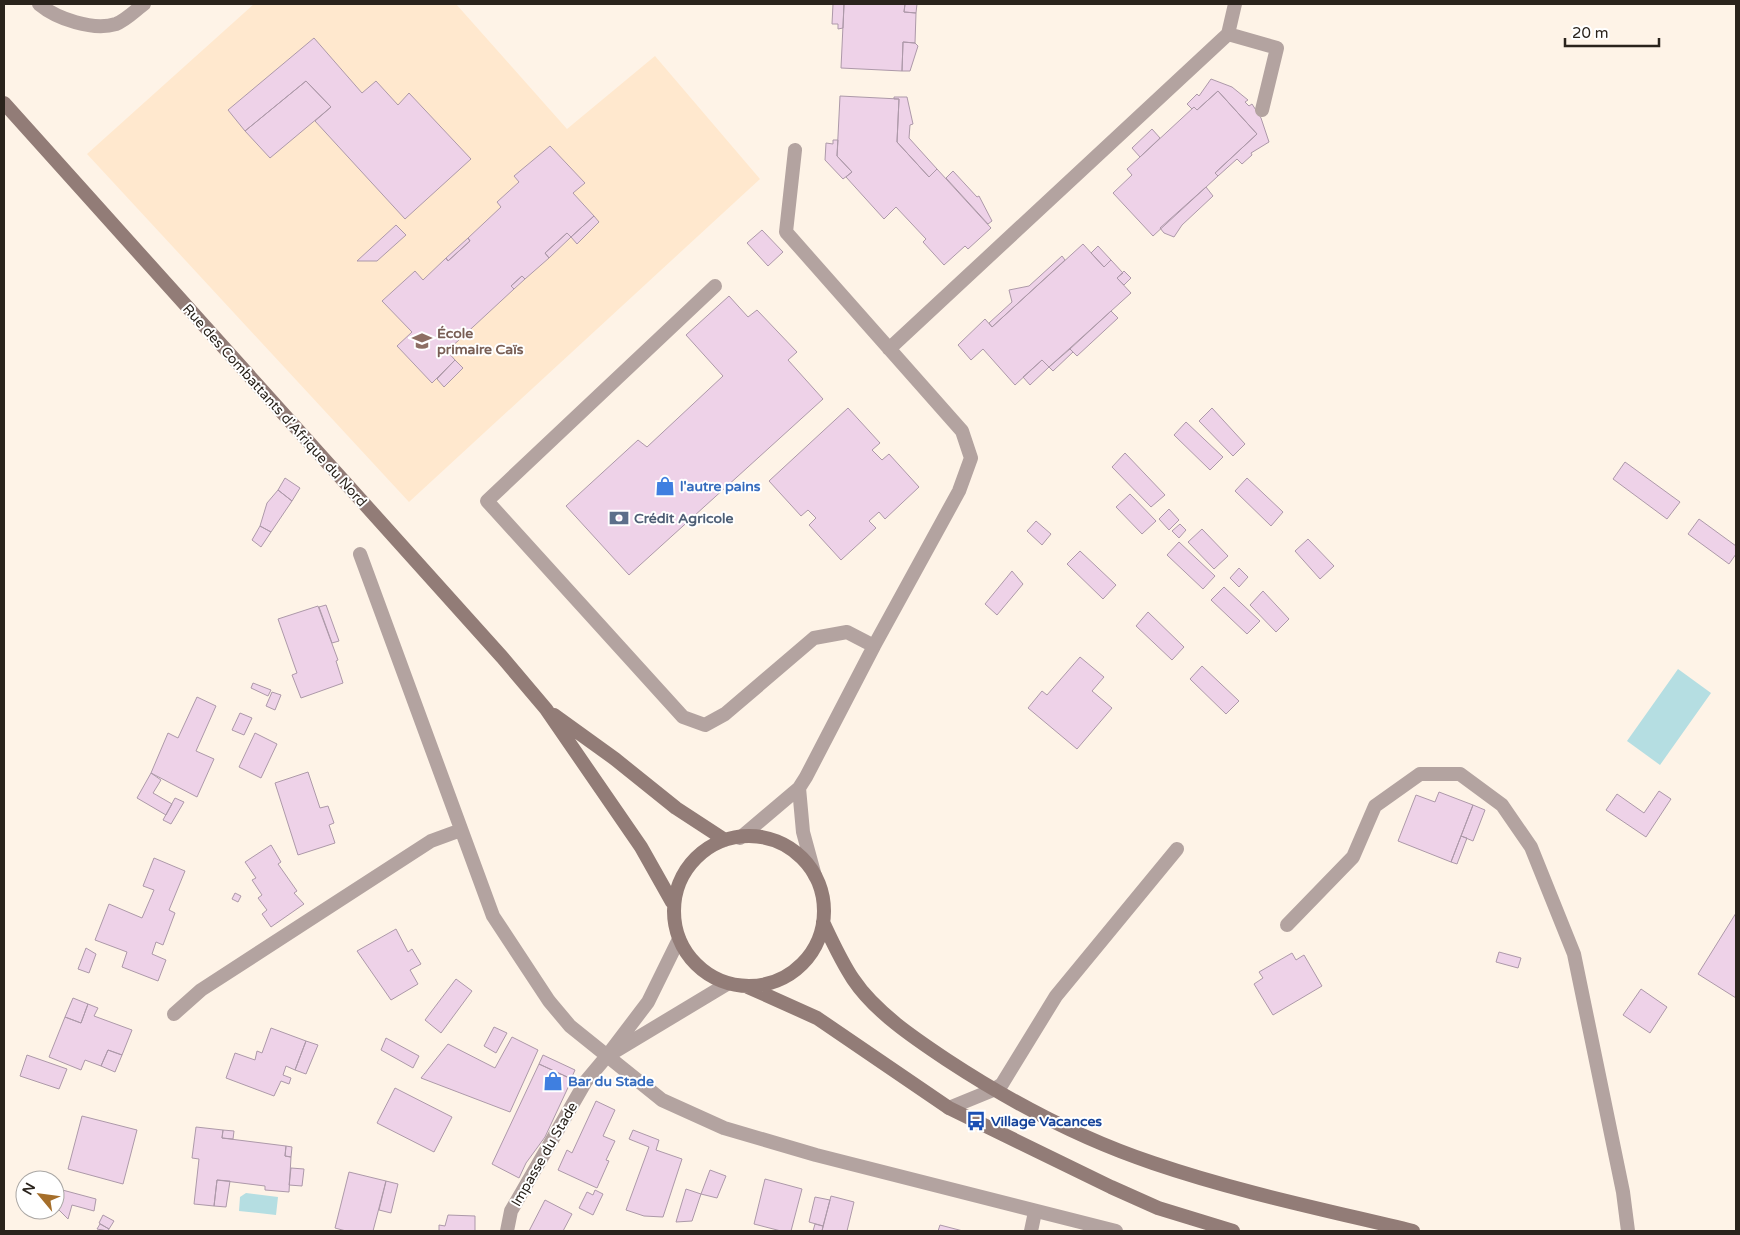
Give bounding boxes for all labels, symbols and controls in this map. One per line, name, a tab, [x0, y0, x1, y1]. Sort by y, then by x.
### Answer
scale bar	[1565, 15, 1659, 47]
text: 20 m	[1572, 24, 1609, 42]
street label: Rue des Combattants d'Afrique du Nord	[179, 300, 370, 510]
place label: École primaire Caïs	[437, 325, 524, 358]
school or university icon: École primaire Caïs	[411, 330, 433, 352]
shop icon: l'autre pains	[654, 475, 676, 497]
place label: l'autre pains	[680, 478, 761, 495]
bank icon: Crédit Agricole	[608, 507, 630, 529]
place label: Crédit Agricole	[634, 510, 733, 527]
shop icon: Bar du Stade	[542, 1070, 564, 1092]
place label: Bar du Stade	[568, 1073, 654, 1090]
street label: Impasse du Stade	[508, 1099, 581, 1209]
bus stop icon: Village Vacances	[965, 1110, 987, 1132]
place label: Village Vacances	[991, 1113, 1102, 1130]
north arrow	[15, 1170, 65, 1220]
text: N	[19, 1180, 39, 1198]

